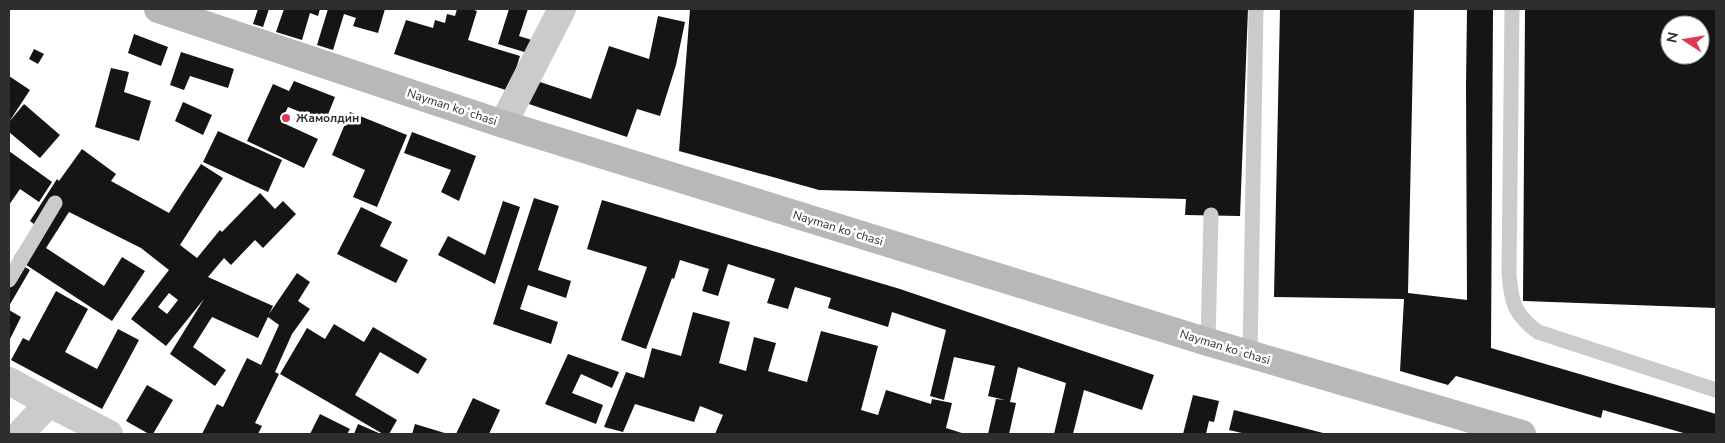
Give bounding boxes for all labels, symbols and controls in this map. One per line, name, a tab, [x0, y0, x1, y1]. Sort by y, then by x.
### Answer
north arrow	[1660, 15, 1710, 65]
text: N	[1662, 30, 1683, 45]
street label: Nayman koʻchasi	[405, 85, 499, 129]
place label: Жамолдин	[296, 110, 359, 126]
marker: Жамолдин	[280, 112, 292, 124]
street label: Nayman koʻchasi	[791, 207, 885, 249]
street label: Nayman koʻchasi	[1178, 326, 1272, 368]

